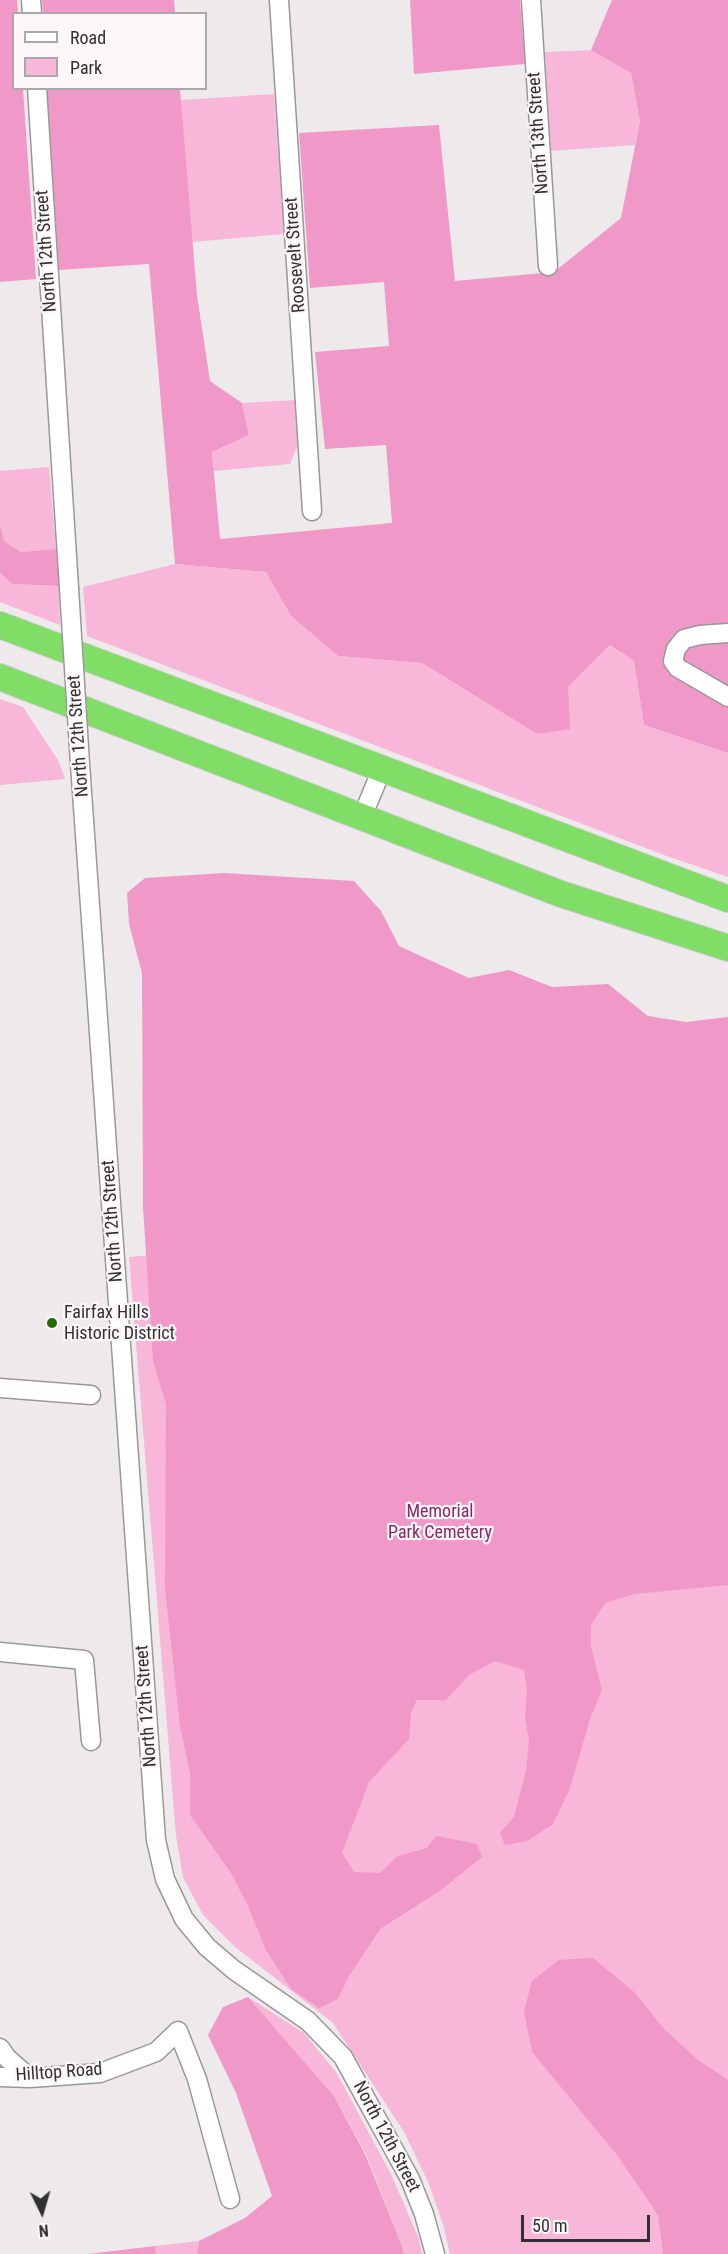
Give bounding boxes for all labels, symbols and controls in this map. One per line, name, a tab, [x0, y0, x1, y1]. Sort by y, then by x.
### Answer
legend	[12, 12, 207, 90]
text: Road	[70, 27, 106, 48]
text: Park	[70, 57, 102, 78]
street label: North 13th Street	[524, 71, 554, 195]
street label: North 12th Street	[32, 189, 62, 313]
street label: Roosevelt Street	[281, 196, 311, 314]
street label: North 12th Street	[64, 674, 94, 798]
street label: North 12th Street	[98, 1159, 128, 1283]
place label: Fairfax Hills Historic District	[64, 1302, 175, 1344]
marker: Fairfax Hills Historic District	[45, 1316, 59, 1330]
park label: Memorial Park Cemetery	[388, 1501, 492, 1544]
street label: North 12th Street	[132, 1644, 162, 1768]
street label: Hilltop Road	[15, 2059, 103, 2087]
street label: North 12th Street	[348, 2078, 424, 2196]
north arrow	[12, 2182, 72, 2242]
scale bar	[524, 2203, 653, 2241]
text: 50 m	[532, 2215, 567, 2236]
text: N	[38, 2221, 49, 2240]

